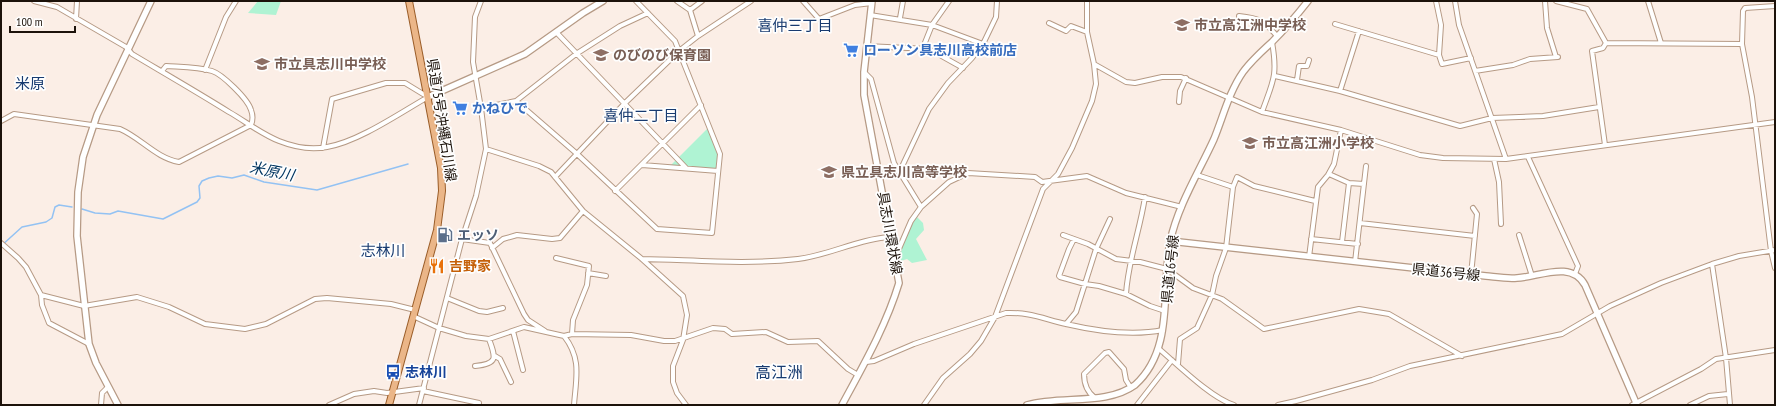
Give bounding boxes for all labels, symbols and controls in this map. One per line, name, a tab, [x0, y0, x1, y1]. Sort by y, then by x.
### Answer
scale bar	[10, 8, 75, 34]
text: 100 m	[16, 14, 43, 29]
district label: 喜仲三丁目	[757, 16, 833, 35]
school or university icon: 市立高江洲中学校	[1173, 16, 1191, 34]
place label: 市立高江洲中学校	[1194, 16, 1306, 34]
supermarket icon: ローソン具志川高校前店	[842, 41, 860, 59]
place label: ローソン具志川高校前店	[863, 41, 1017, 59]
school or university icon: のびのび保育園	[592, 46, 610, 64]
place label: のびのび保育園	[613, 46, 711, 64]
school or university icon: 市立具志川中学校	[253, 55, 271, 73]
place label: 市立具志川中学校	[274, 55, 386, 73]
street label: 県道75号沖縄石川線	[423, 57, 461, 183]
district label: 米原	[15, 74, 45, 93]
supermarket icon: かねひで	[451, 99, 469, 117]
place label: かねひで	[472, 99, 528, 117]
district label: 喜仲二丁目	[603, 106, 679, 125]
school or university icon: 市立高江洲小学校	[1241, 134, 1259, 152]
place label: 市立高江洲小学校	[1262, 134, 1374, 152]
water label: 米原川	[248, 157, 298, 185]
school or university icon: 県立具志川高等学校	[820, 163, 838, 181]
place label: 県立具志川高等学校	[841, 163, 967, 181]
street label: 具志川環状線	[874, 190, 906, 276]
fuel station icon: エッソ	[436, 226, 454, 244]
place label: エッソ	[457, 226, 499, 244]
street label: 県道16号線	[1157, 234, 1183, 304]
district label: 志林川	[360, 241, 406, 260]
restaurant icon: 吉野家	[428, 257, 446, 275]
place label: 吉野家	[449, 257, 491, 275]
street label: 県道36号線	[1411, 259, 1481, 285]
district label: 高江洲	[755, 362, 803, 382]
bus stop icon: 志林川	[384, 363, 402, 381]
place label: 志林川	[405, 363, 447, 381]

